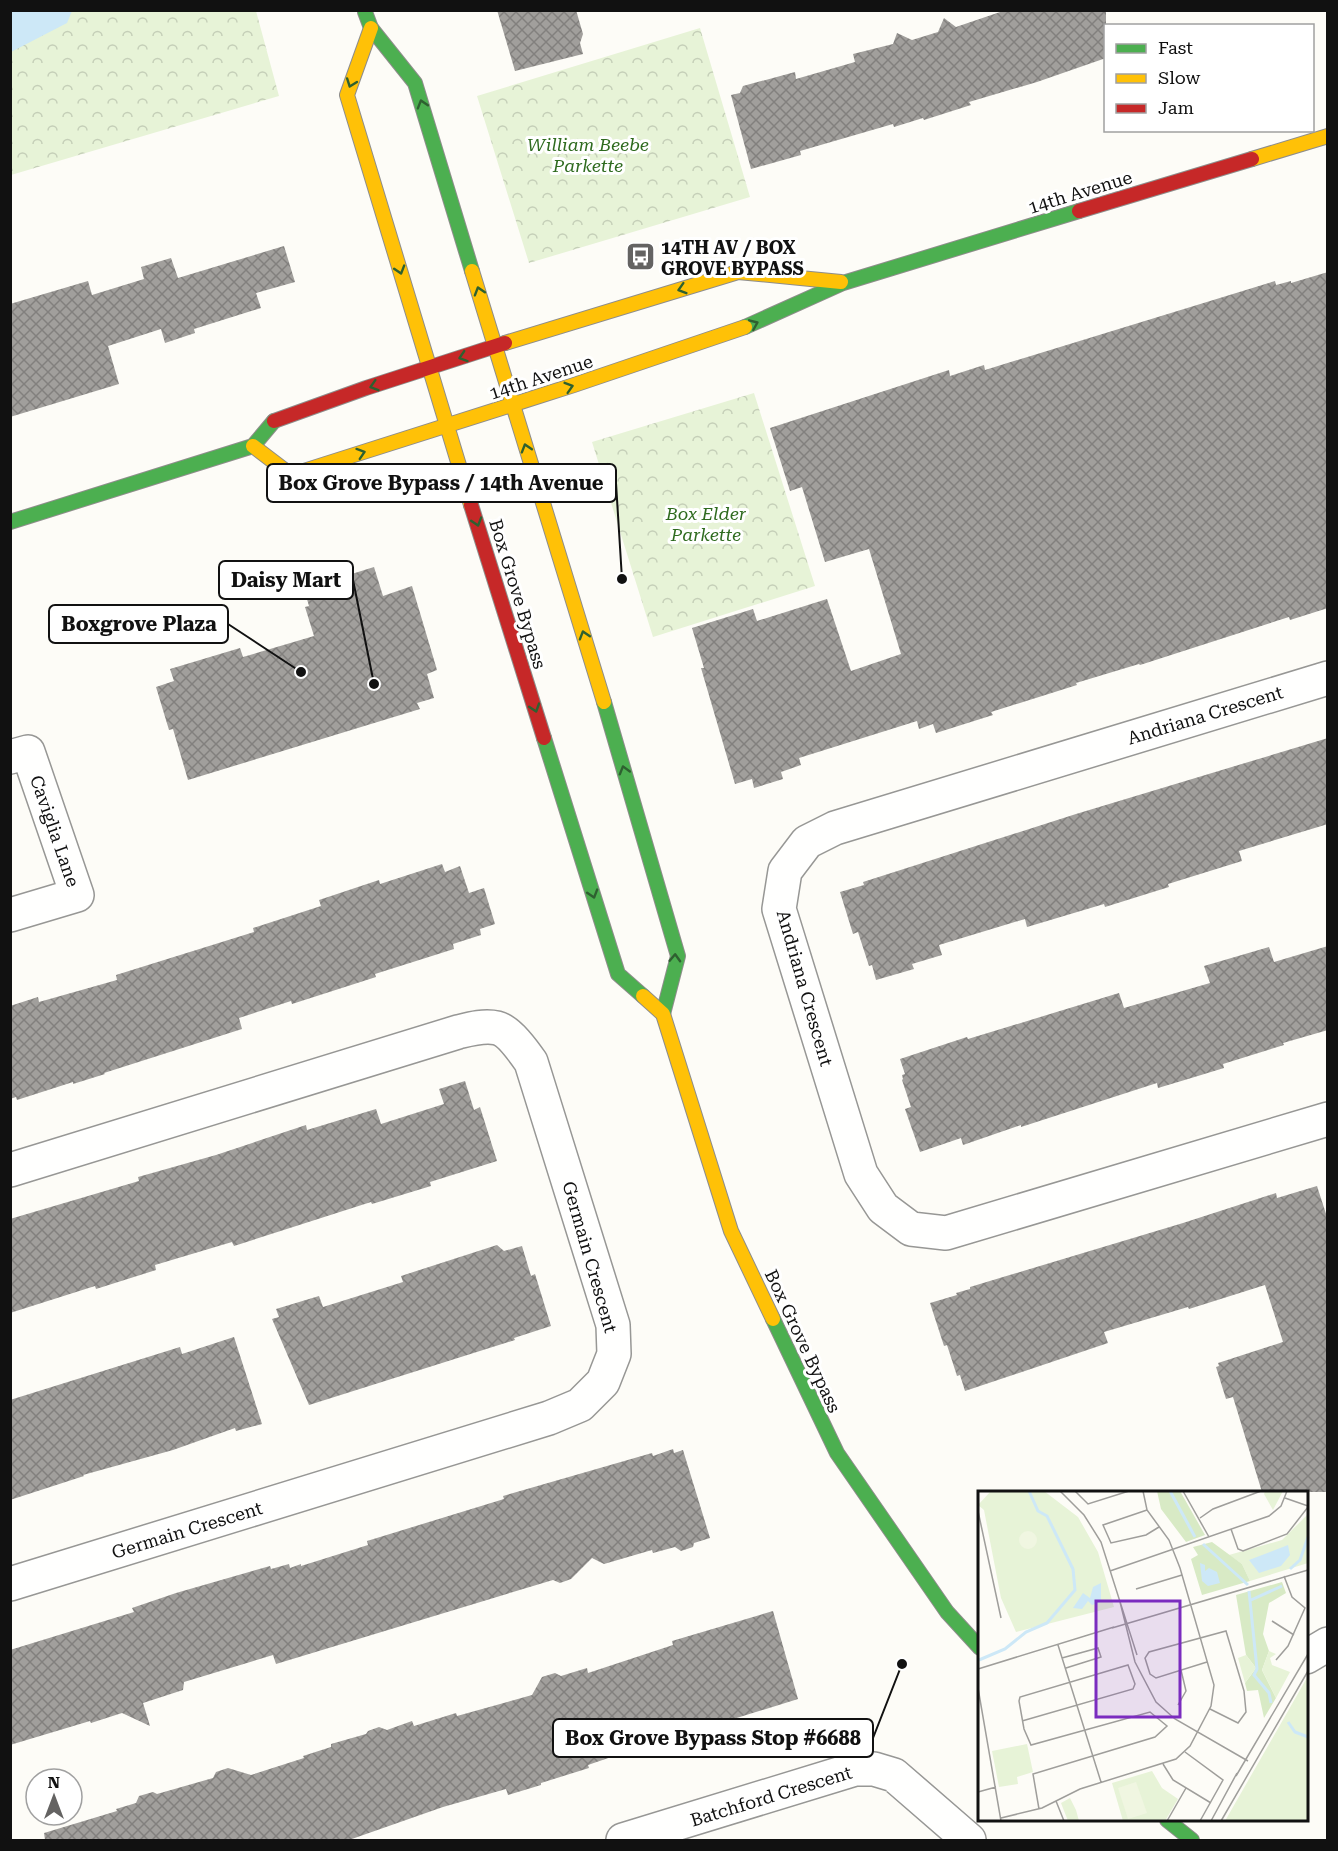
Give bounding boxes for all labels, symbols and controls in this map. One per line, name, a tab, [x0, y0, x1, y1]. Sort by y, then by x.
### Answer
legend	[1104, 24, 1314, 132]
text: Fast	[1158, 37, 1193, 58]
text: Slow	[1158, 67, 1200, 88]
one-way arrow	[345, 78, 358, 88]
text: Jam	[1158, 97, 1194, 118]
one-way arrow	[417, 99, 429, 110]
park label: William Beebe Parkette	[527, 134, 649, 176]
street label: 14th Avenue	[1025, 166, 1135, 218]
place label: 14TH AV / BOX GROVE BYPASS	[661, 237, 804, 279]
bus stop icon: 14TH AV / BOX GROVE BYPASS	[624, 241, 656, 273]
one-way arrow	[393, 264, 405, 275]
one-way arrow	[677, 282, 688, 294]
one-way arrow	[473, 286, 486, 297]
one-way arrow	[747, 319, 758, 331]
one-way arrow	[458, 350, 469, 363]
street label: 14th Avenue	[487, 350, 596, 404]
one-way arrow	[369, 379, 380, 391]
one-way arrow	[563, 382, 574, 394]
one-way arrow	[521, 443, 534, 454]
one-way arrow	[355, 448, 366, 460]
callout: Box Grove Bypass / 14th Avenue	[267, 464, 616, 502]
text: Box Grove Bypass / 14th Avenue	[278, 471, 604, 495]
park label: Box Elder Parkette	[665, 503, 747, 545]
one-way arrow	[470, 516, 482, 527]
street label: Box Grove Bypass	[485, 517, 551, 671]
callout: Daisy Mart	[219, 561, 353, 599]
text: Daisy Mart	[231, 568, 341, 592]
callout: Boxgrove Plaza	[49, 605, 228, 643]
text: Boxgrove Plaza	[61, 612, 217, 636]
one-way arrow	[578, 630, 591, 641]
street label: Andriana Crescent	[1125, 681, 1285, 749]
one-way arrow	[527, 702, 540, 713]
one-way arrow	[619, 766, 631, 776]
street label: Caviglia Lane	[26, 772, 84, 890]
one-way arrow	[586, 888, 598, 899]
street label: Andriana Crescent	[773, 908, 837, 1069]
one-way arrow	[669, 953, 682, 962]
street label: Germain Crescent	[558, 1179, 622, 1335]
street label: Box Grove Bypass	[761, 1266, 845, 1416]
inset map	[978, 1491, 1308, 1821]
street label: Germain Crescent	[109, 1497, 265, 1563]
callout: Box Grove Bypass Stop #6688	[553, 1719, 873, 1757]
text: Box Grove Bypass Stop #6688	[565, 1726, 861, 1750]
street label: Batchford Crescent	[688, 1761, 855, 1831]
north arrow	[24, 1767, 84, 1827]
text: N	[48, 1773, 60, 1792]

